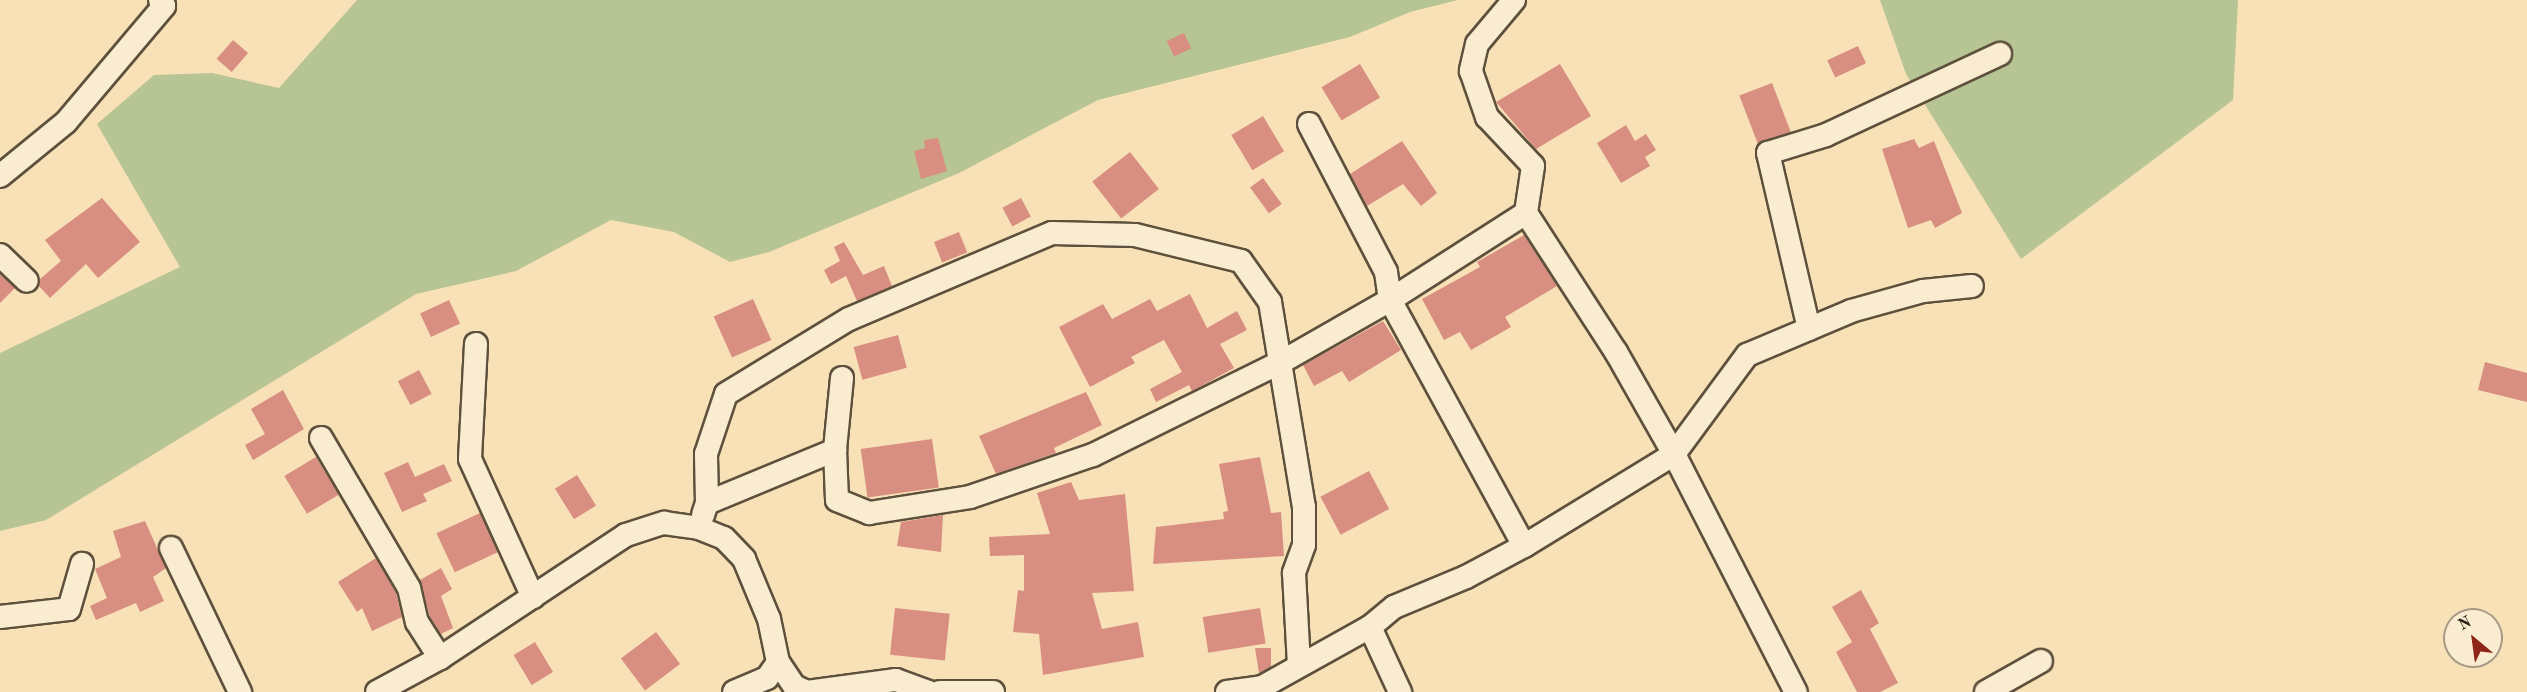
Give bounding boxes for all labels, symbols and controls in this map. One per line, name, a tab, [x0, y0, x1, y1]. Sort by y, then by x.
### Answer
north arrow	[2443, 608, 2503, 668]
text: N	[2456, 614, 2474, 634]

